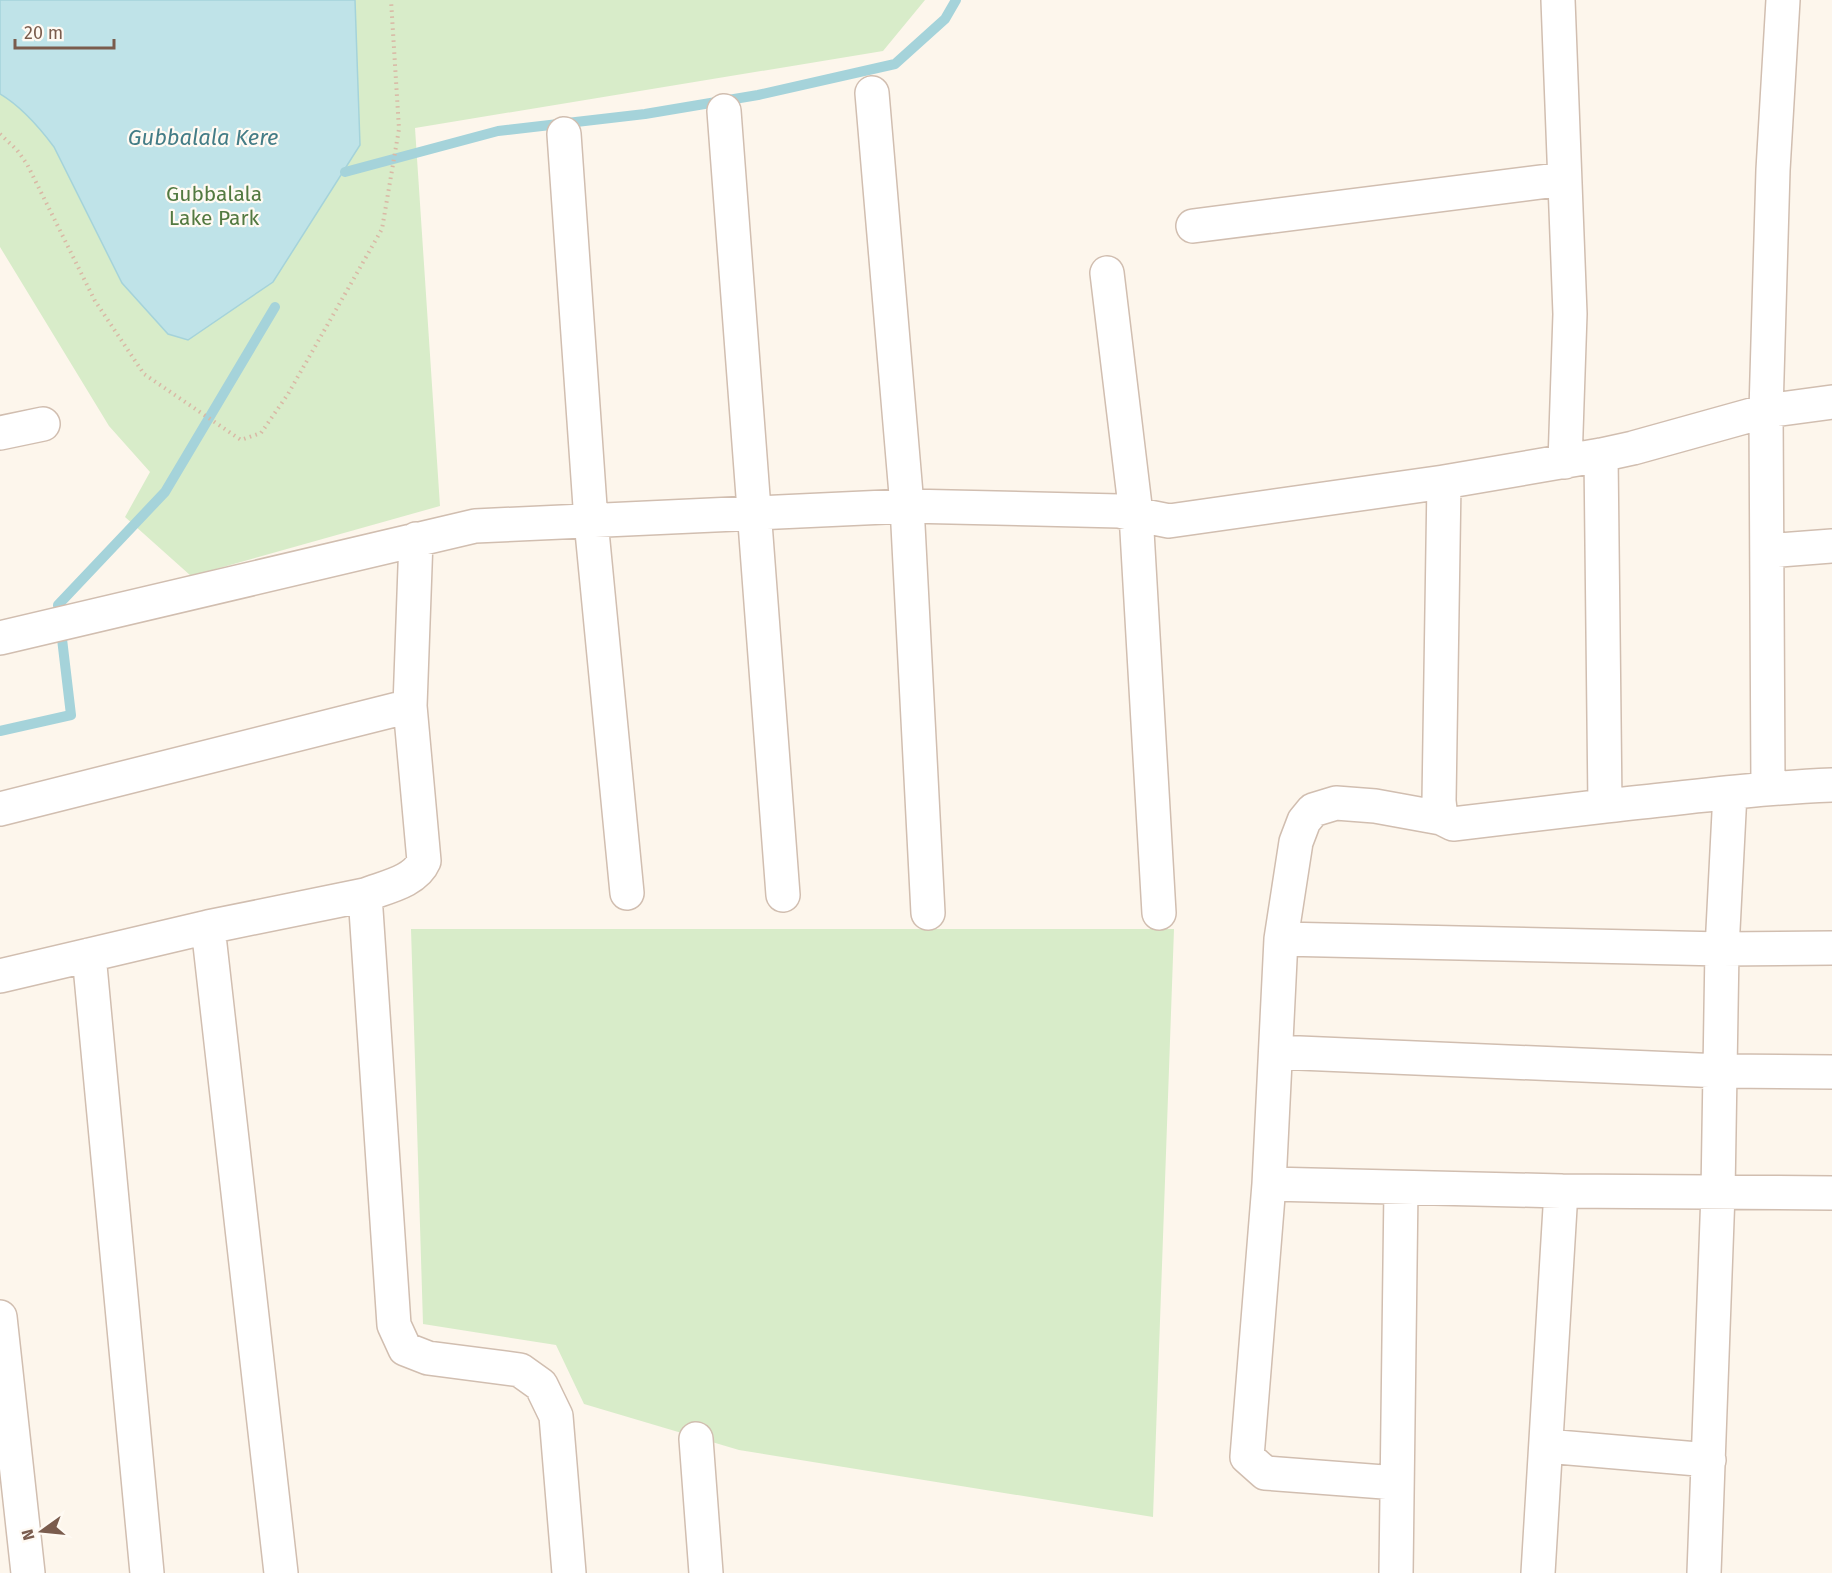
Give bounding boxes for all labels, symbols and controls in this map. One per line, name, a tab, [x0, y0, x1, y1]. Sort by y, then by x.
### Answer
scale bar	[15, 12, 114, 50]
text: 20 m	[24, 22, 63, 44]
water label: Gubbalala Kere	[128, 124, 278, 151]
park label: Gubbalala Lake Park	[166, 181, 262, 231]
north arrow	[12, 1501, 72, 1561]
text: N	[17, 1527, 39, 1542]

